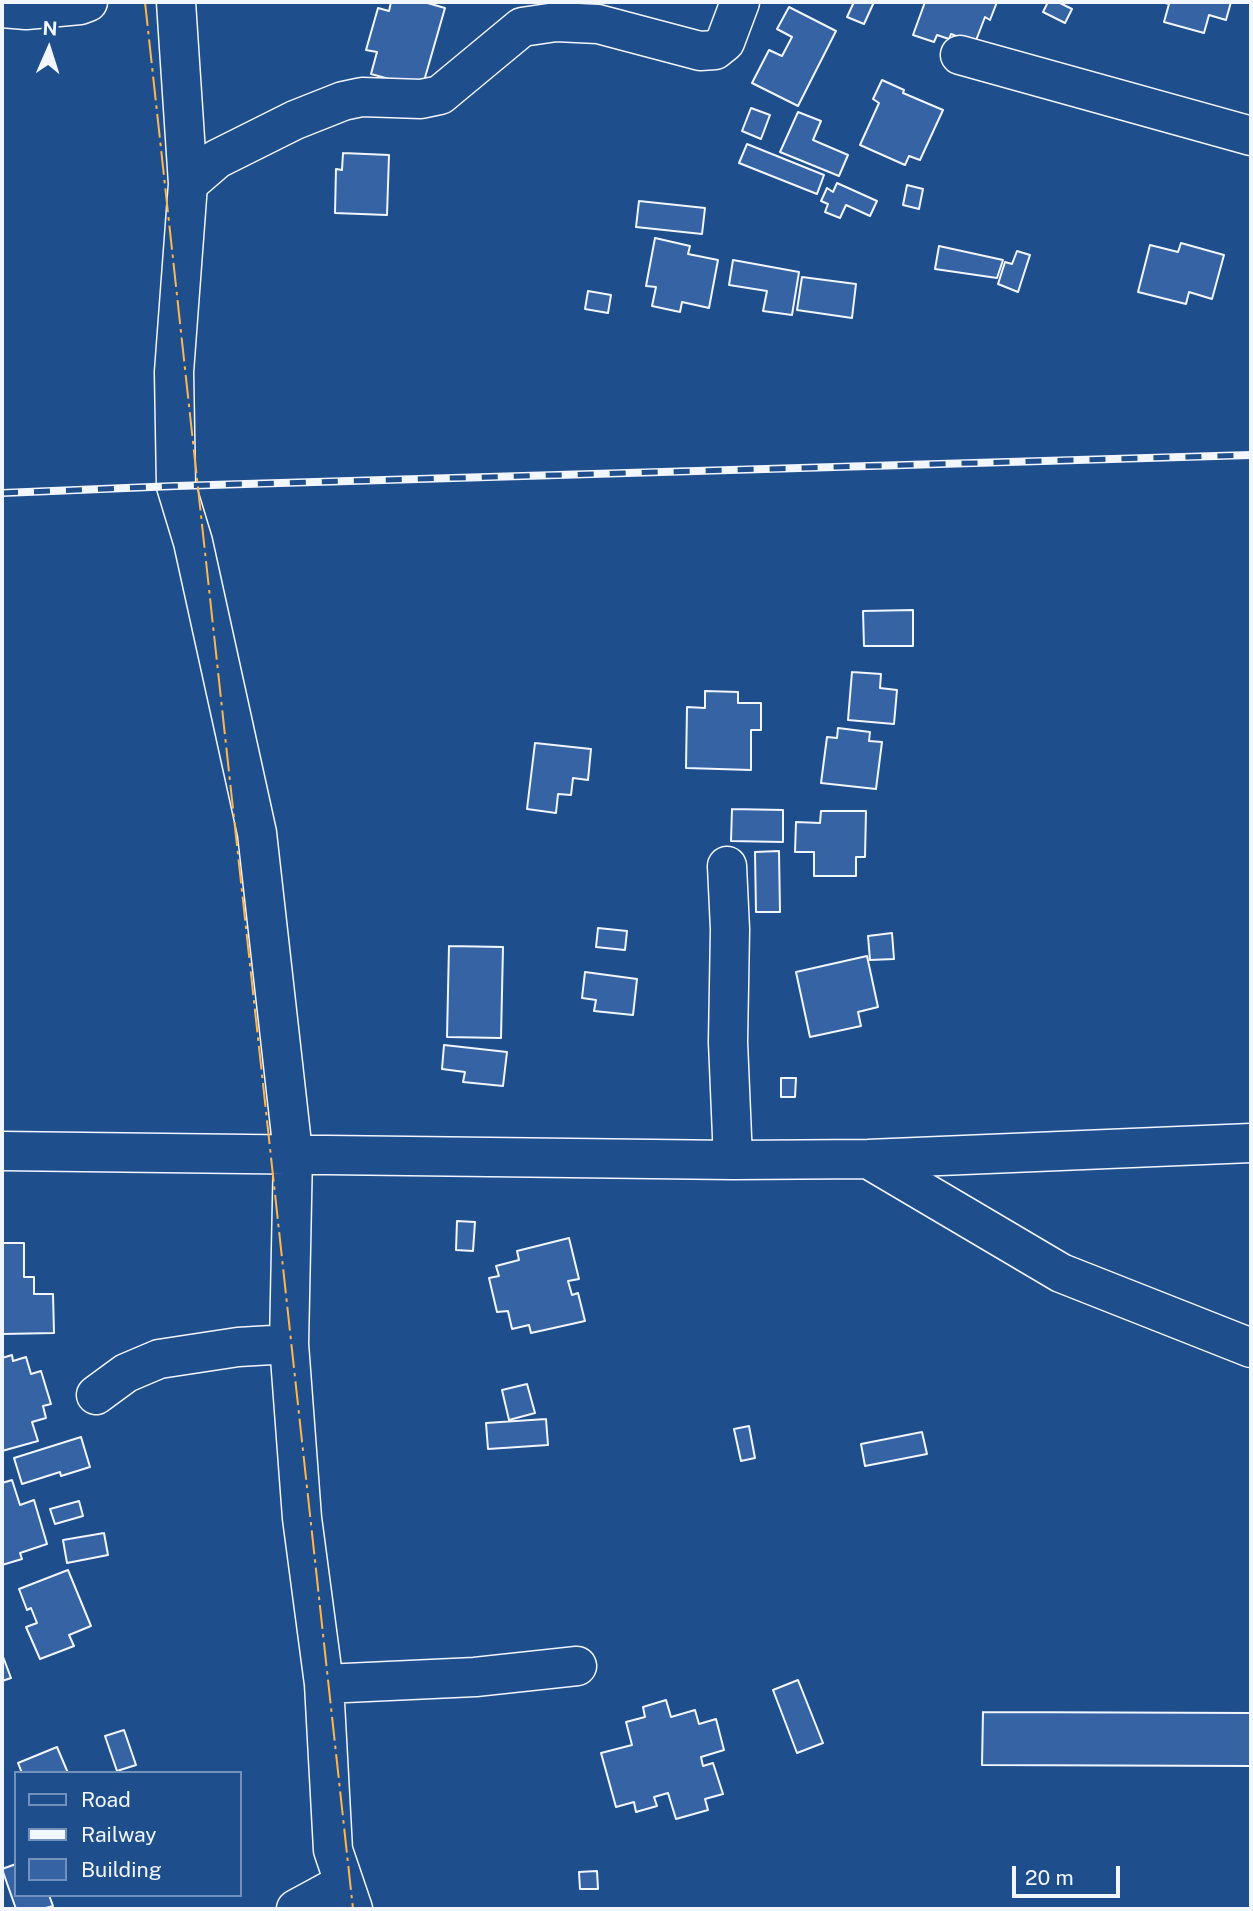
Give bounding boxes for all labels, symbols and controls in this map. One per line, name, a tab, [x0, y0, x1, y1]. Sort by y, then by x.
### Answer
north arrow	[14, 14, 84, 84]
text: N	[42, 17, 58, 39]
legend	[14, 1771, 242, 1897]
text: Road	[81, 1787, 131, 1812]
text: Railway	[81, 1822, 157, 1847]
scale bar	[1015, 1852, 1124, 1896]
text: Building	[81, 1857, 162, 1882]
text: 20 m	[1025, 1865, 1074, 1890]

